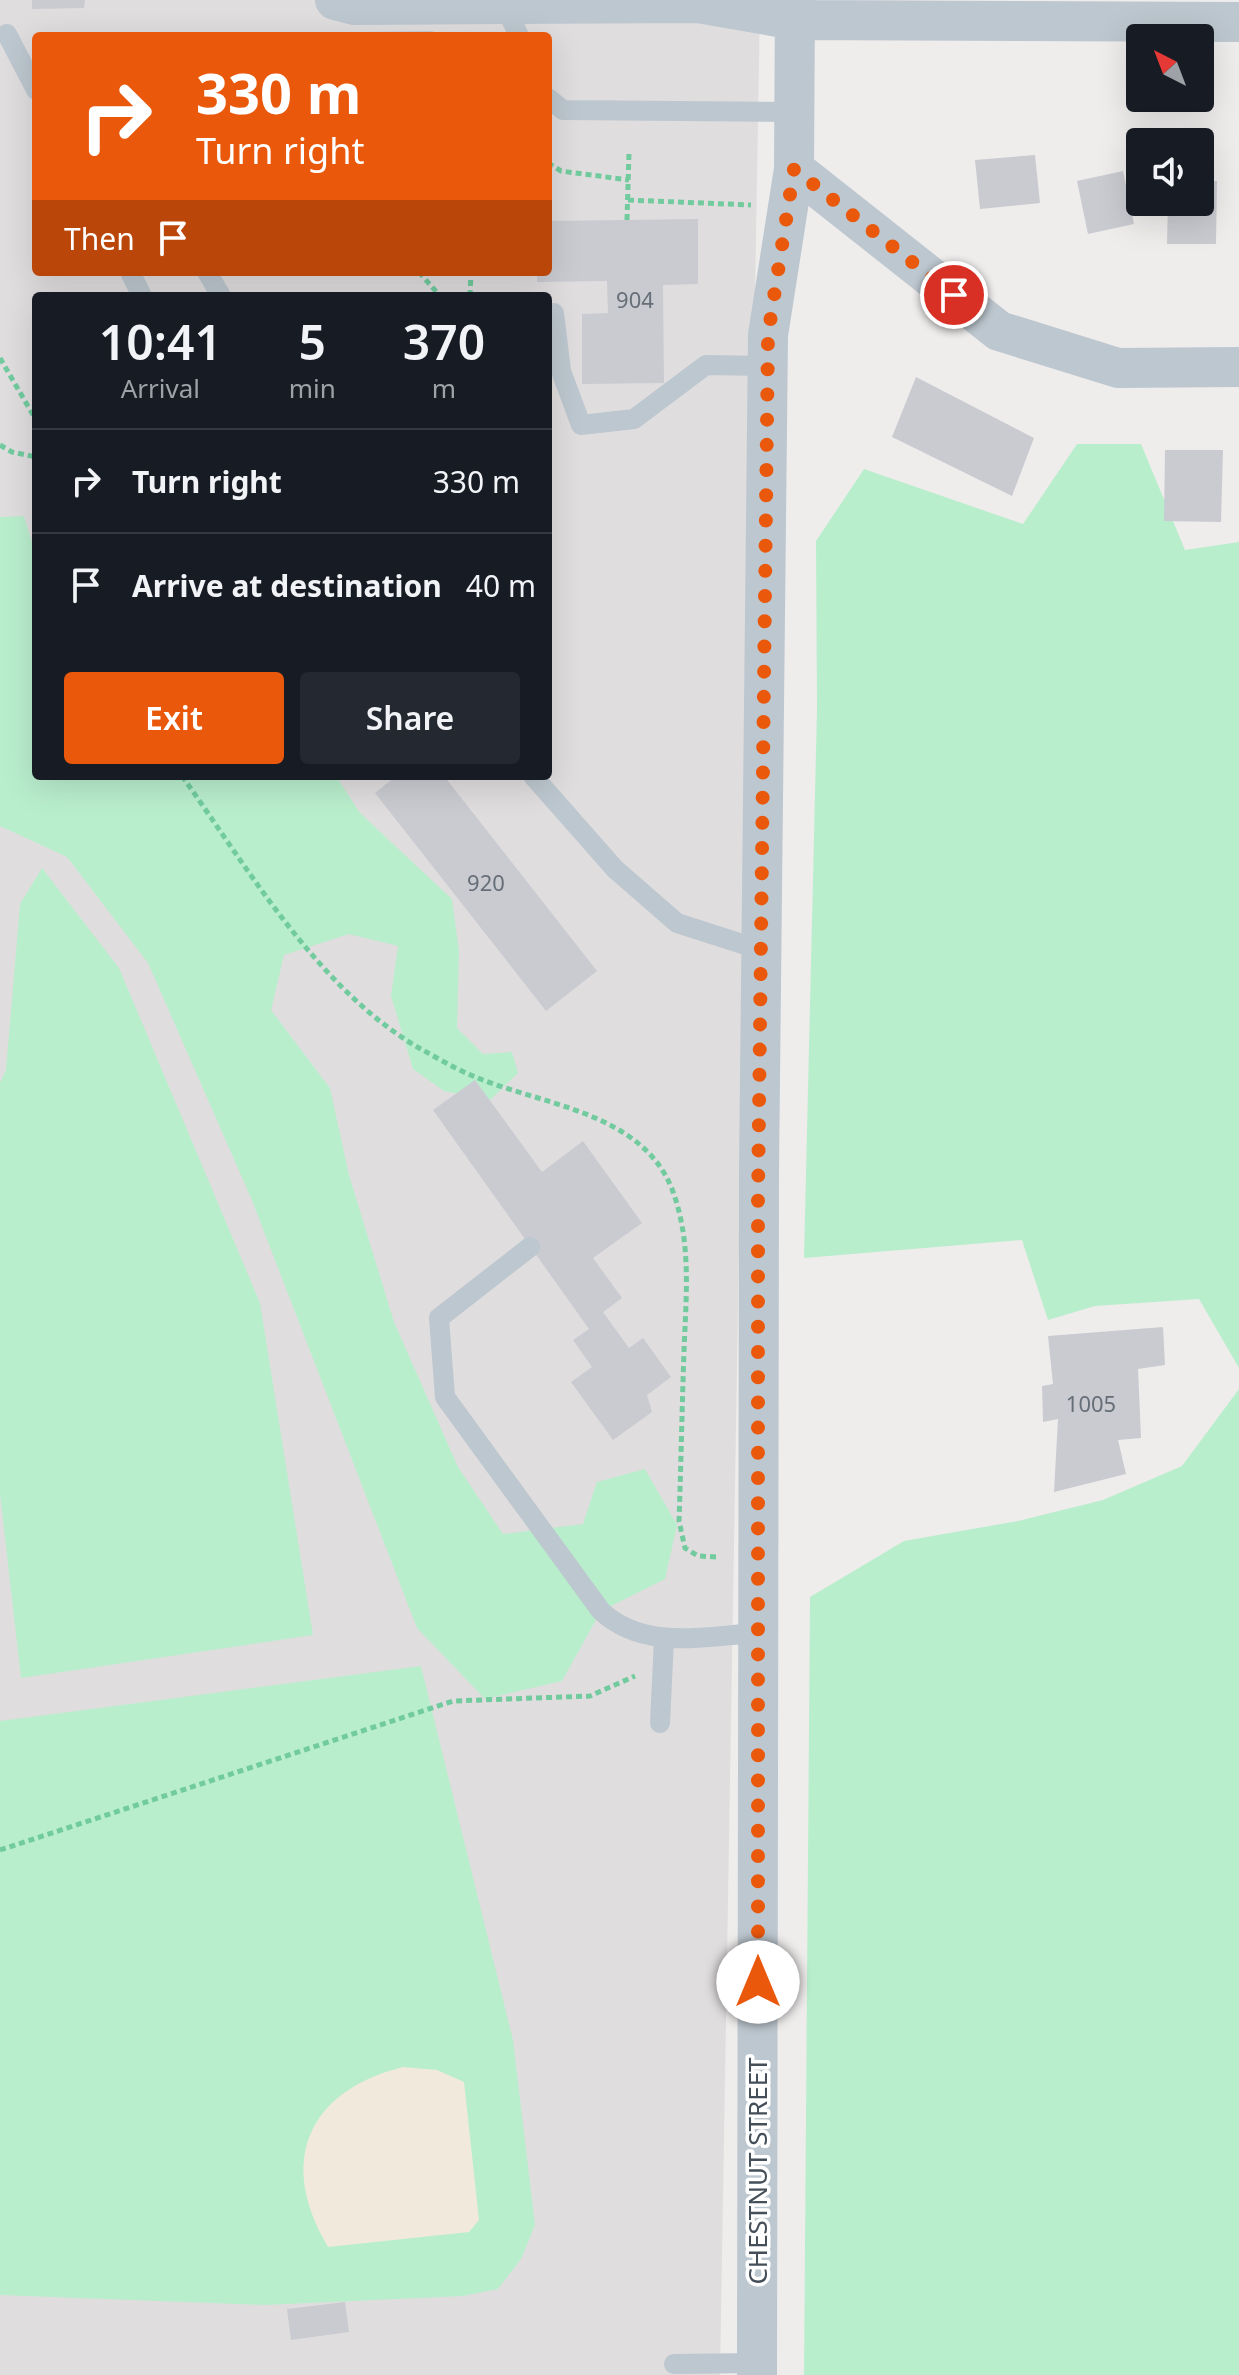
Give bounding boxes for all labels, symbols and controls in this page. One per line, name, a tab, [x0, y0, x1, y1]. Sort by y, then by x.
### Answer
north arrow	[1126, 24, 1214, 112]
map controls	[1126, 24, 1214, 216]
text: 330 m	[196, 54, 361, 130]
icon: right	[64, 64, 168, 168]
text: Turn right	[196, 126, 364, 175]
button: sound	[1126, 128, 1214, 216]
icon: arrive	[151, 216, 195, 260]
text: Then	[64, 218, 135, 259]
pin	[920, 261, 988, 329]
icon: arrive	[932, 273, 976, 317]
house number: 904	[616, 284, 654, 314]
text: 10:41	[99, 309, 222, 374]
text: 5	[299, 309, 326, 374]
text: 370	[403, 309, 485, 374]
text: Arrival	[121, 370, 200, 406]
text: min	[289, 370, 336, 406]
text: m	[432, 370, 456, 406]
icon: right	[64, 459, 108, 503]
text: Turn right	[132, 461, 282, 502]
text: 330 m	[433, 461, 520, 502]
icon: arrive	[64, 563, 108, 607]
text: Arrive at destination	[132, 565, 442, 606]
text: 40 m	[466, 565, 536, 606]
button: Exit	[64, 672, 284, 764]
button: Share	[300, 672, 520, 764]
house number: 920	[467, 867, 505, 897]
house number: 1005	[1066, 1388, 1116, 1418]
position arrow	[716, 1940, 800, 2024]
street label: CHESTNUT STREET	[739, 2057, 775, 2285]

